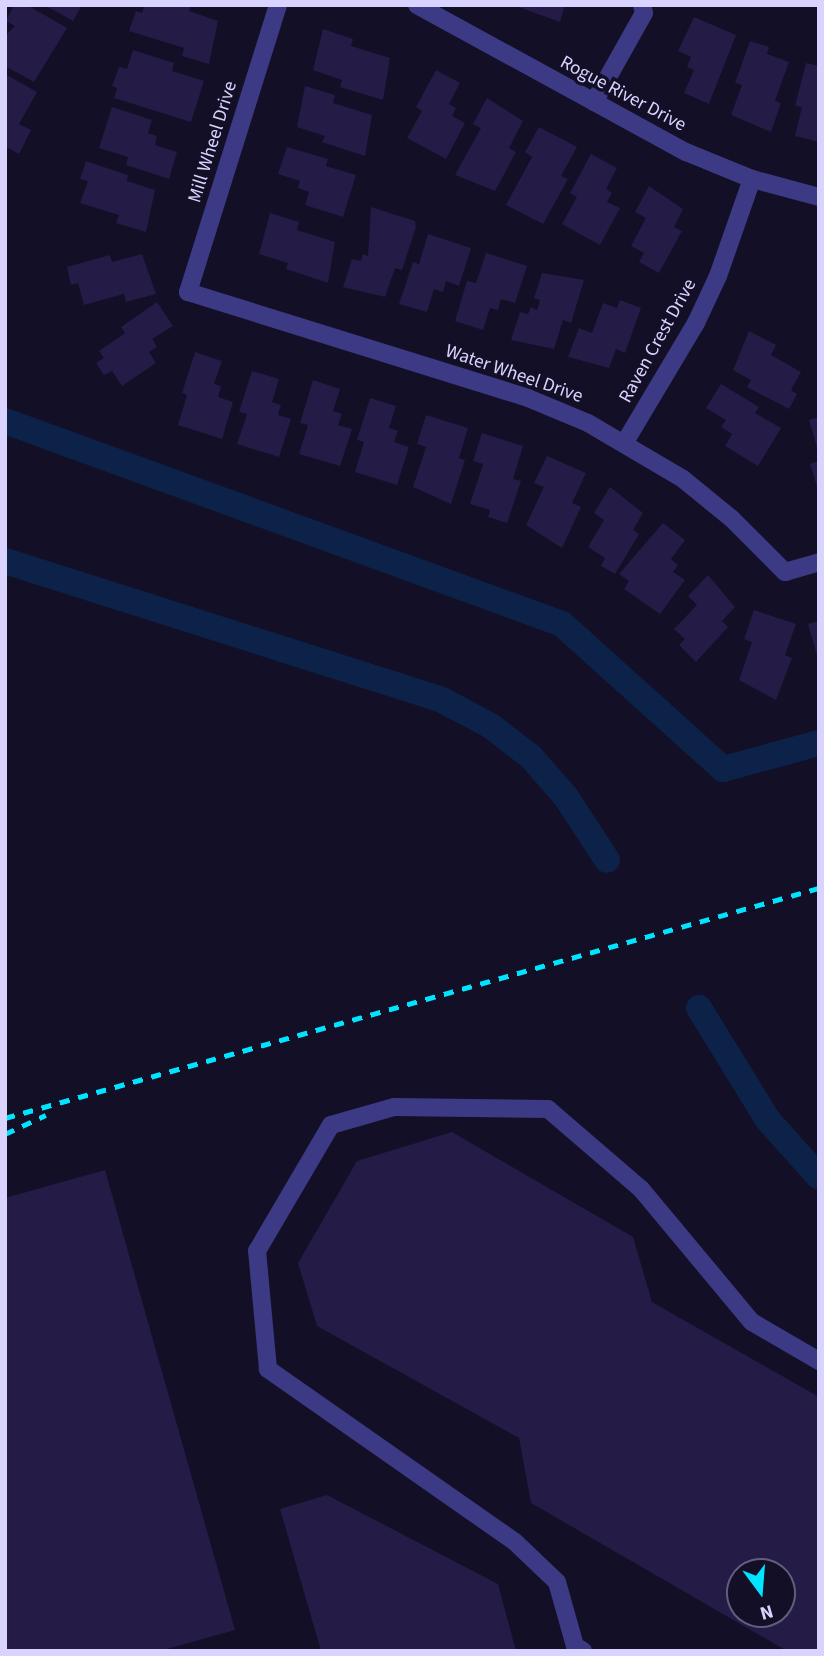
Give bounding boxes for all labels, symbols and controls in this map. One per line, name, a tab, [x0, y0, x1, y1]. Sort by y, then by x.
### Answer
street label: Rogue River Drive	[556, 51, 690, 137]
street label: Mill Wheel Drive	[184, 78, 242, 206]
street label: Raven Crest Drive	[614, 275, 702, 407]
street label: Water Wheel Drive	[442, 340, 586, 408]
north arrow	[726, 1558, 796, 1628]
text: N	[757, 1597, 776, 1626]

